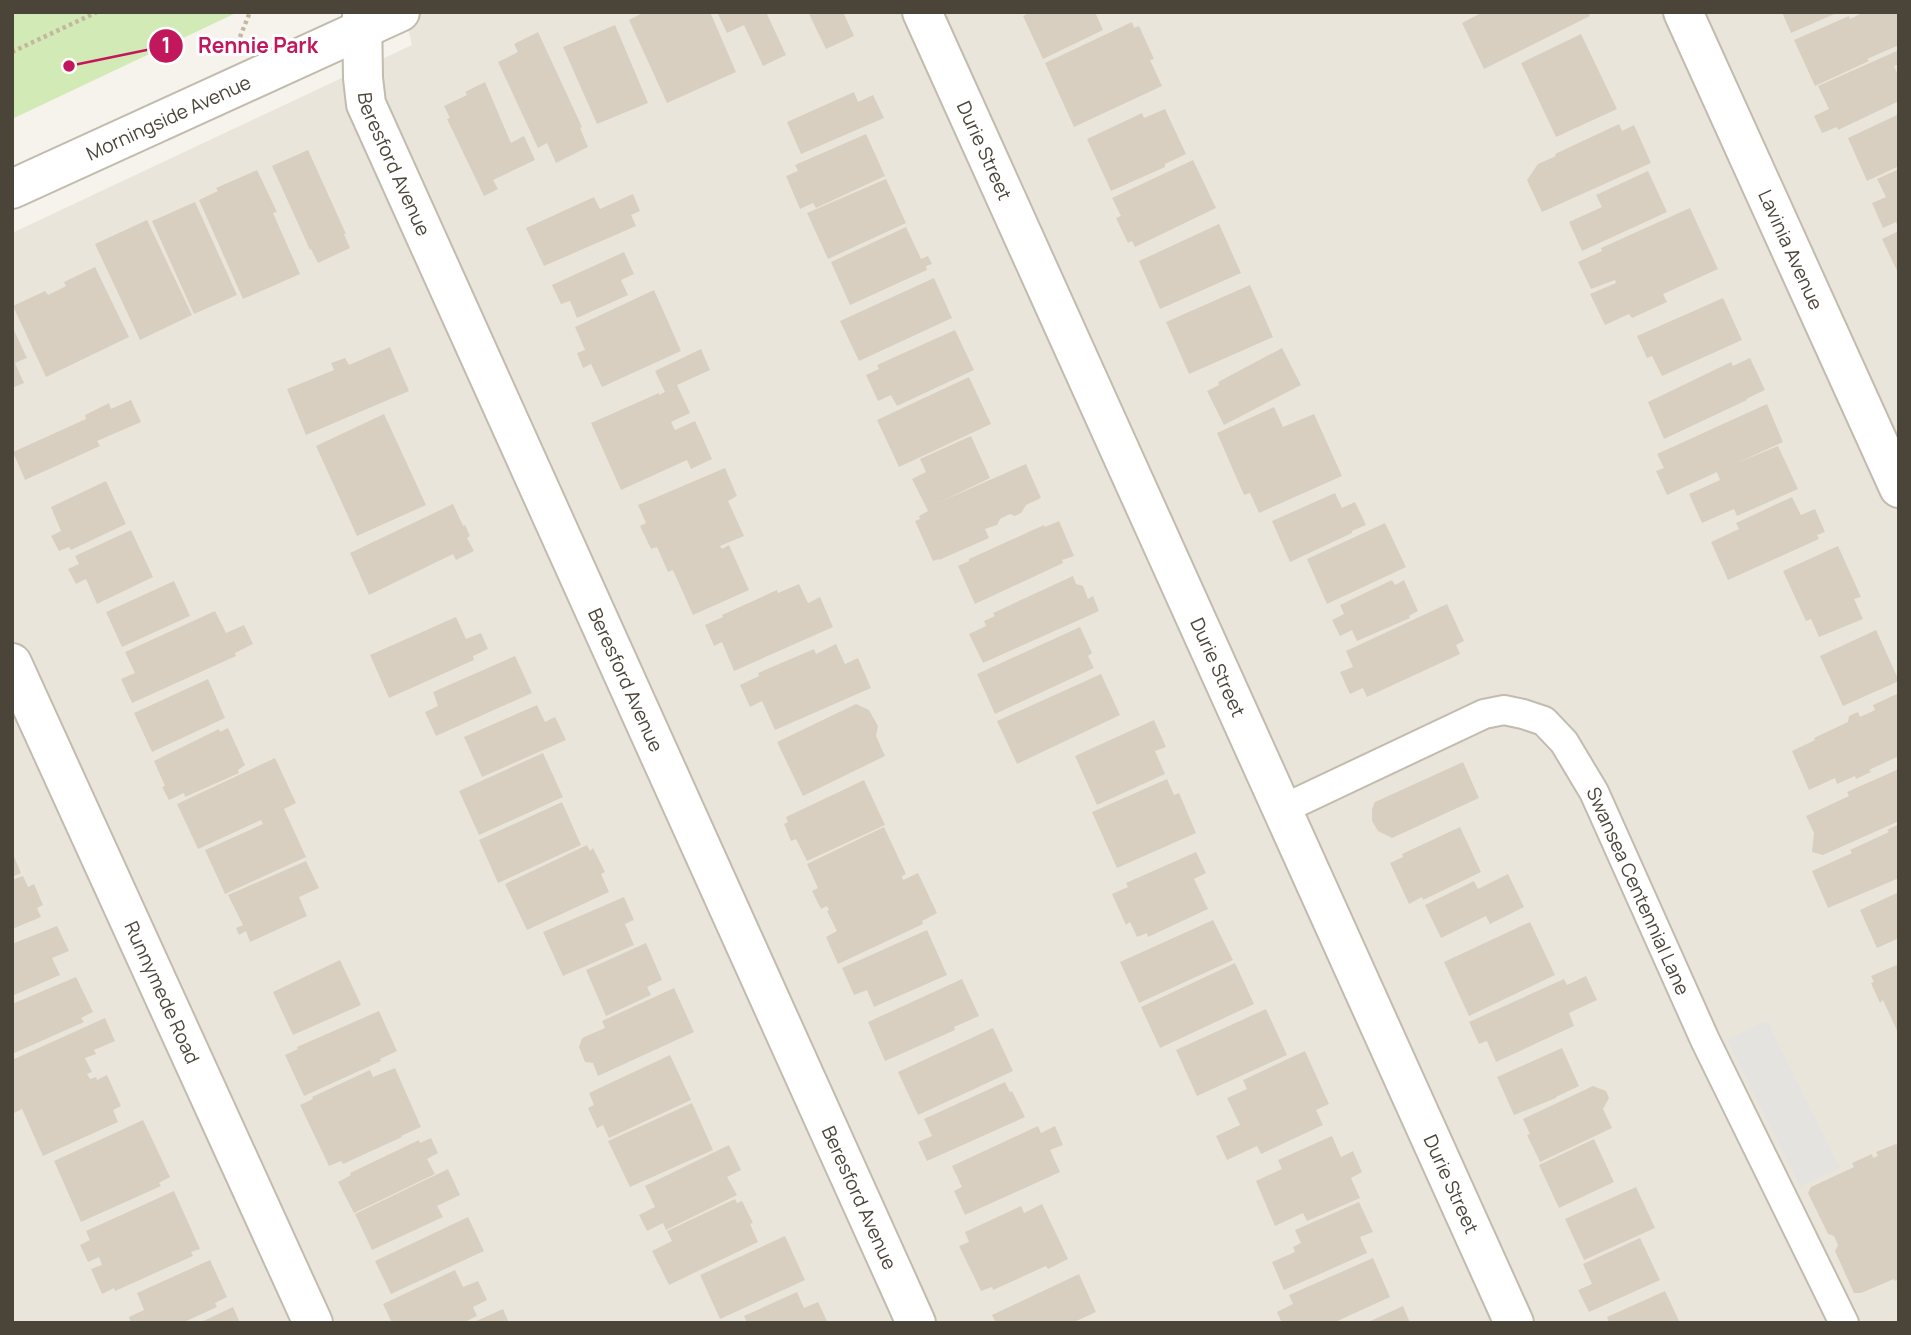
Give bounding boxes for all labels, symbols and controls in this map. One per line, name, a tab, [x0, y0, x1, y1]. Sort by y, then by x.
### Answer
callout: Rennie Park	[149, 25, 332, 67]
text: 1	[161, 31, 171, 59]
text: Rennie Park	[198, 31, 319, 59]
street label: Morningside Avenue	[82, 69, 255, 166]
street label: Beresford Avenue	[352, 91, 437, 240]
street label: Durie Street	[951, 97, 1018, 204]
street label: Lavinia Avenue	[1752, 185, 1829, 314]
street label: Beresford Avenue	[582, 604, 670, 756]
street label: Durie Street	[1184, 614, 1252, 721]
street label: Swansea Centennial Lane	[1580, 783, 1696, 999]
street label: Runnymede Road	[118, 917, 206, 1068]
street label: Beresford Avenue	[816, 1122, 903, 1274]
street label: Durie Street	[1418, 1130, 1485, 1238]

